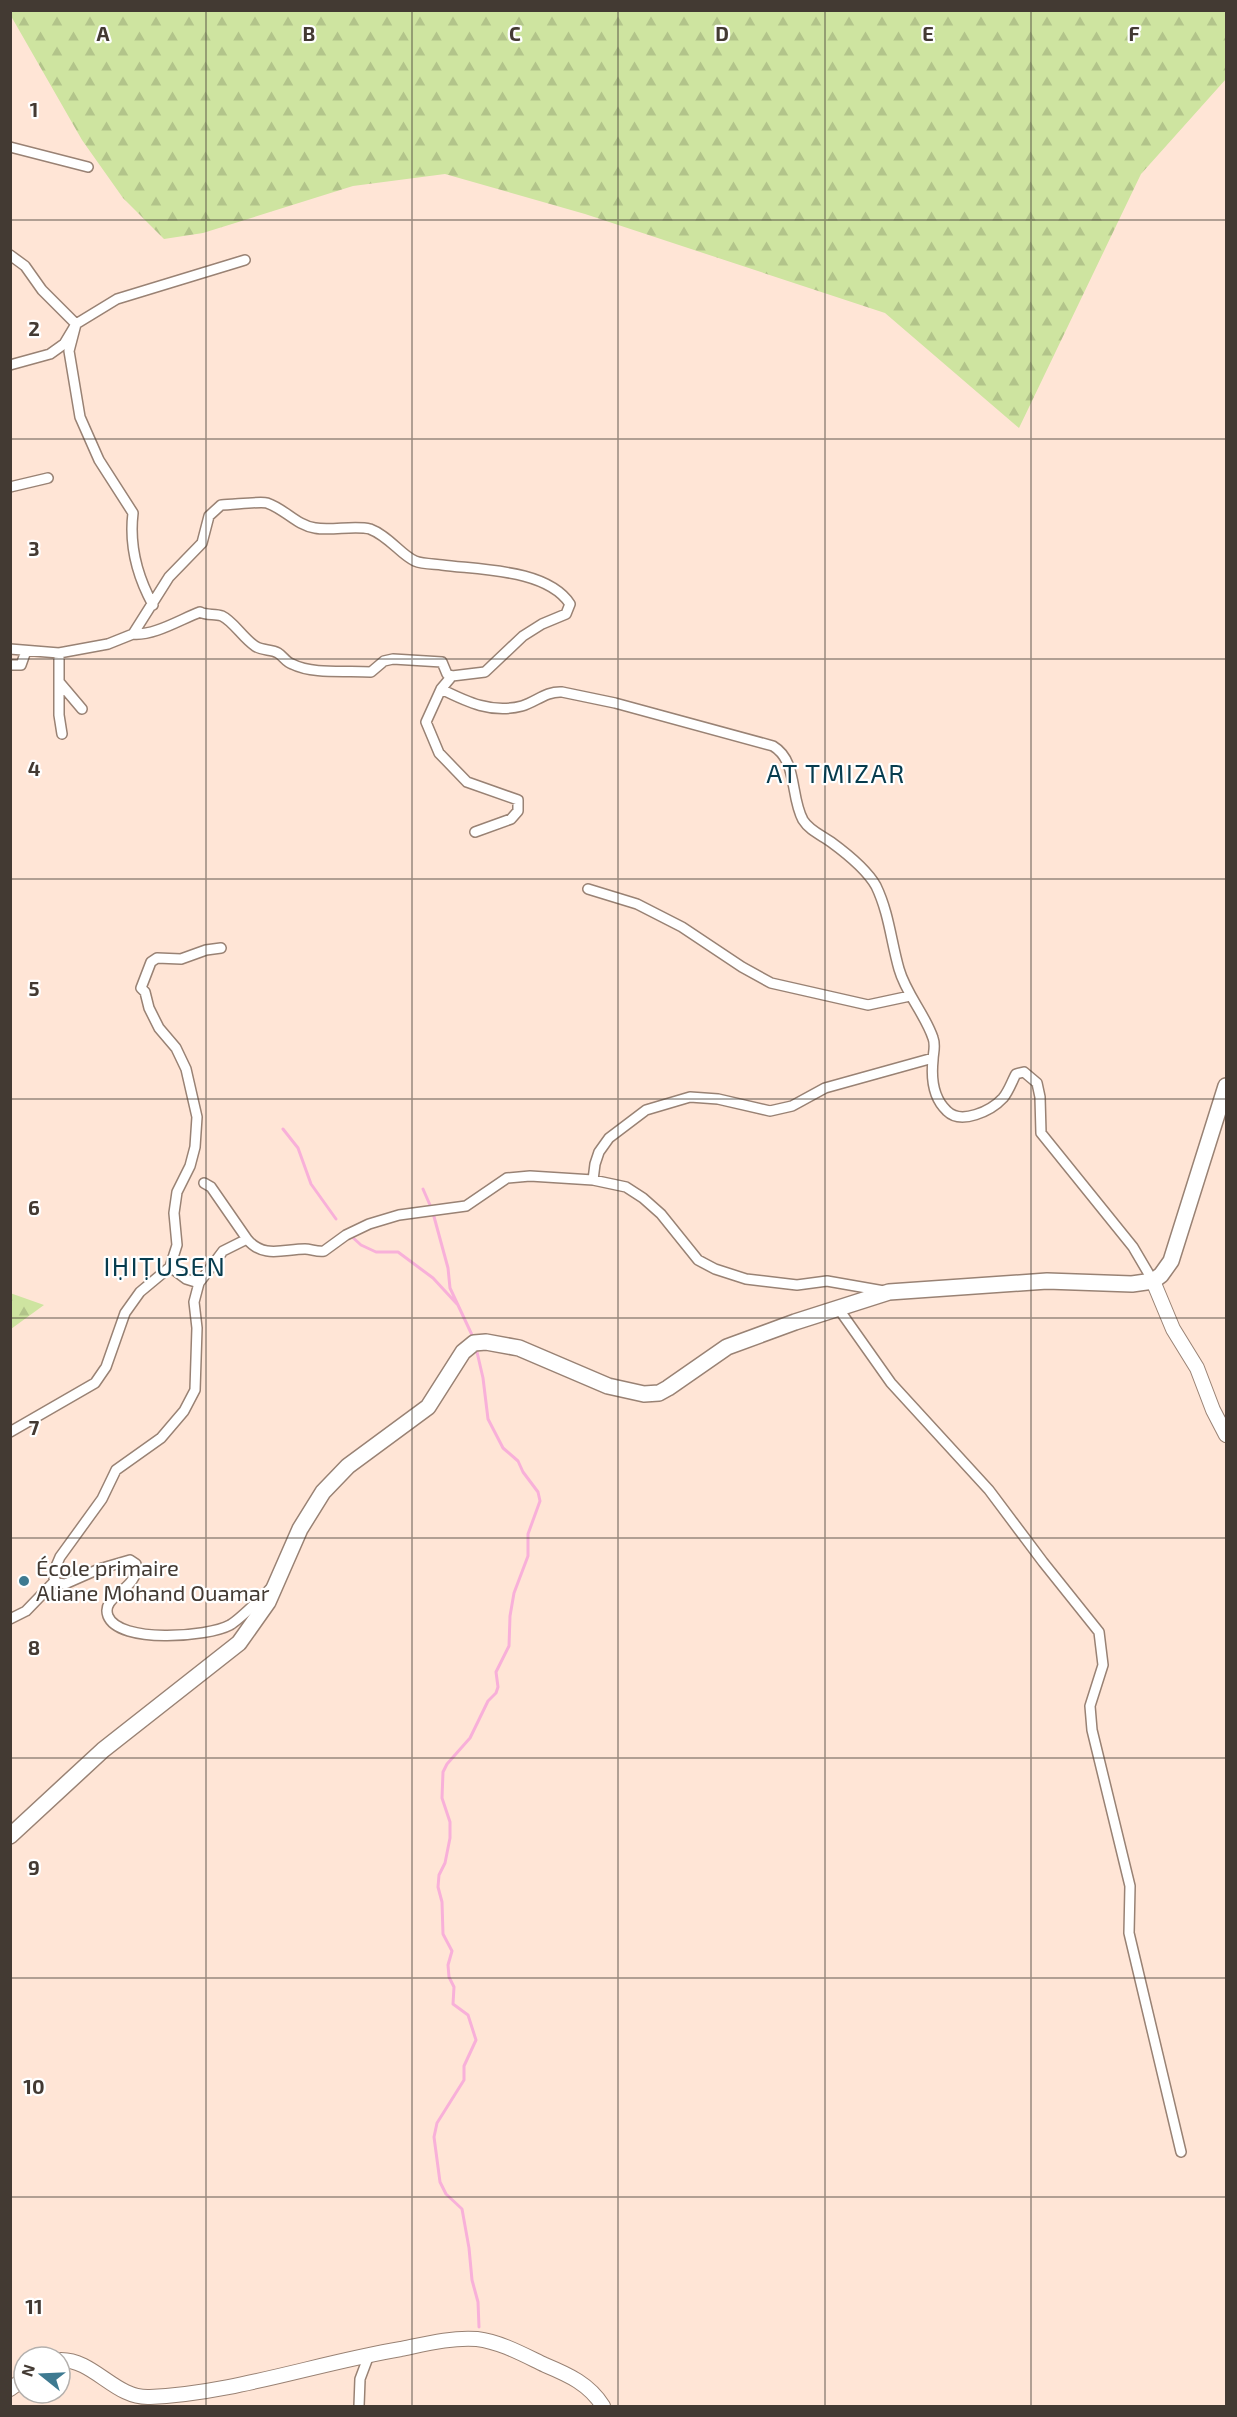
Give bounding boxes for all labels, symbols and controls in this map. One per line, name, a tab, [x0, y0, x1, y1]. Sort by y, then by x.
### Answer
text: A	[96, 21, 110, 45]
text: B	[303, 21, 315, 45]
text: C	[509, 21, 521, 45]
text: D	[715, 21, 729, 45]
text: E	[922, 21, 934, 45]
text: F	[1128, 21, 1140, 45]
text: 1	[30, 97, 38, 121]
text: 2	[28, 316, 40, 340]
text: 3	[28, 536, 40, 560]
text: 4	[28, 756, 41, 780]
district label: AT TMIZAR	[766, 757, 906, 788]
text: 5	[28, 976, 40, 1000]
text: 6	[28, 1195, 40, 1219]
district label: IḤIṬUSEN	[104, 1250, 226, 1281]
text: 7	[29, 1415, 40, 1439]
place label: École primaire Aliane Mohand Ouamar	[36, 1554, 270, 1605]
marker: École primaire Aliane Mohand Ouamar	[17, 1574, 31, 1588]
text: 8	[28, 1635, 40, 1659]
text: 9	[28, 1855, 40, 1879]
text: 10	[23, 2074, 45, 2098]
text: 11	[25, 2294, 43, 2318]
north arrow	[12, 2345, 72, 2405]
text: N	[16, 2362, 38, 2379]

